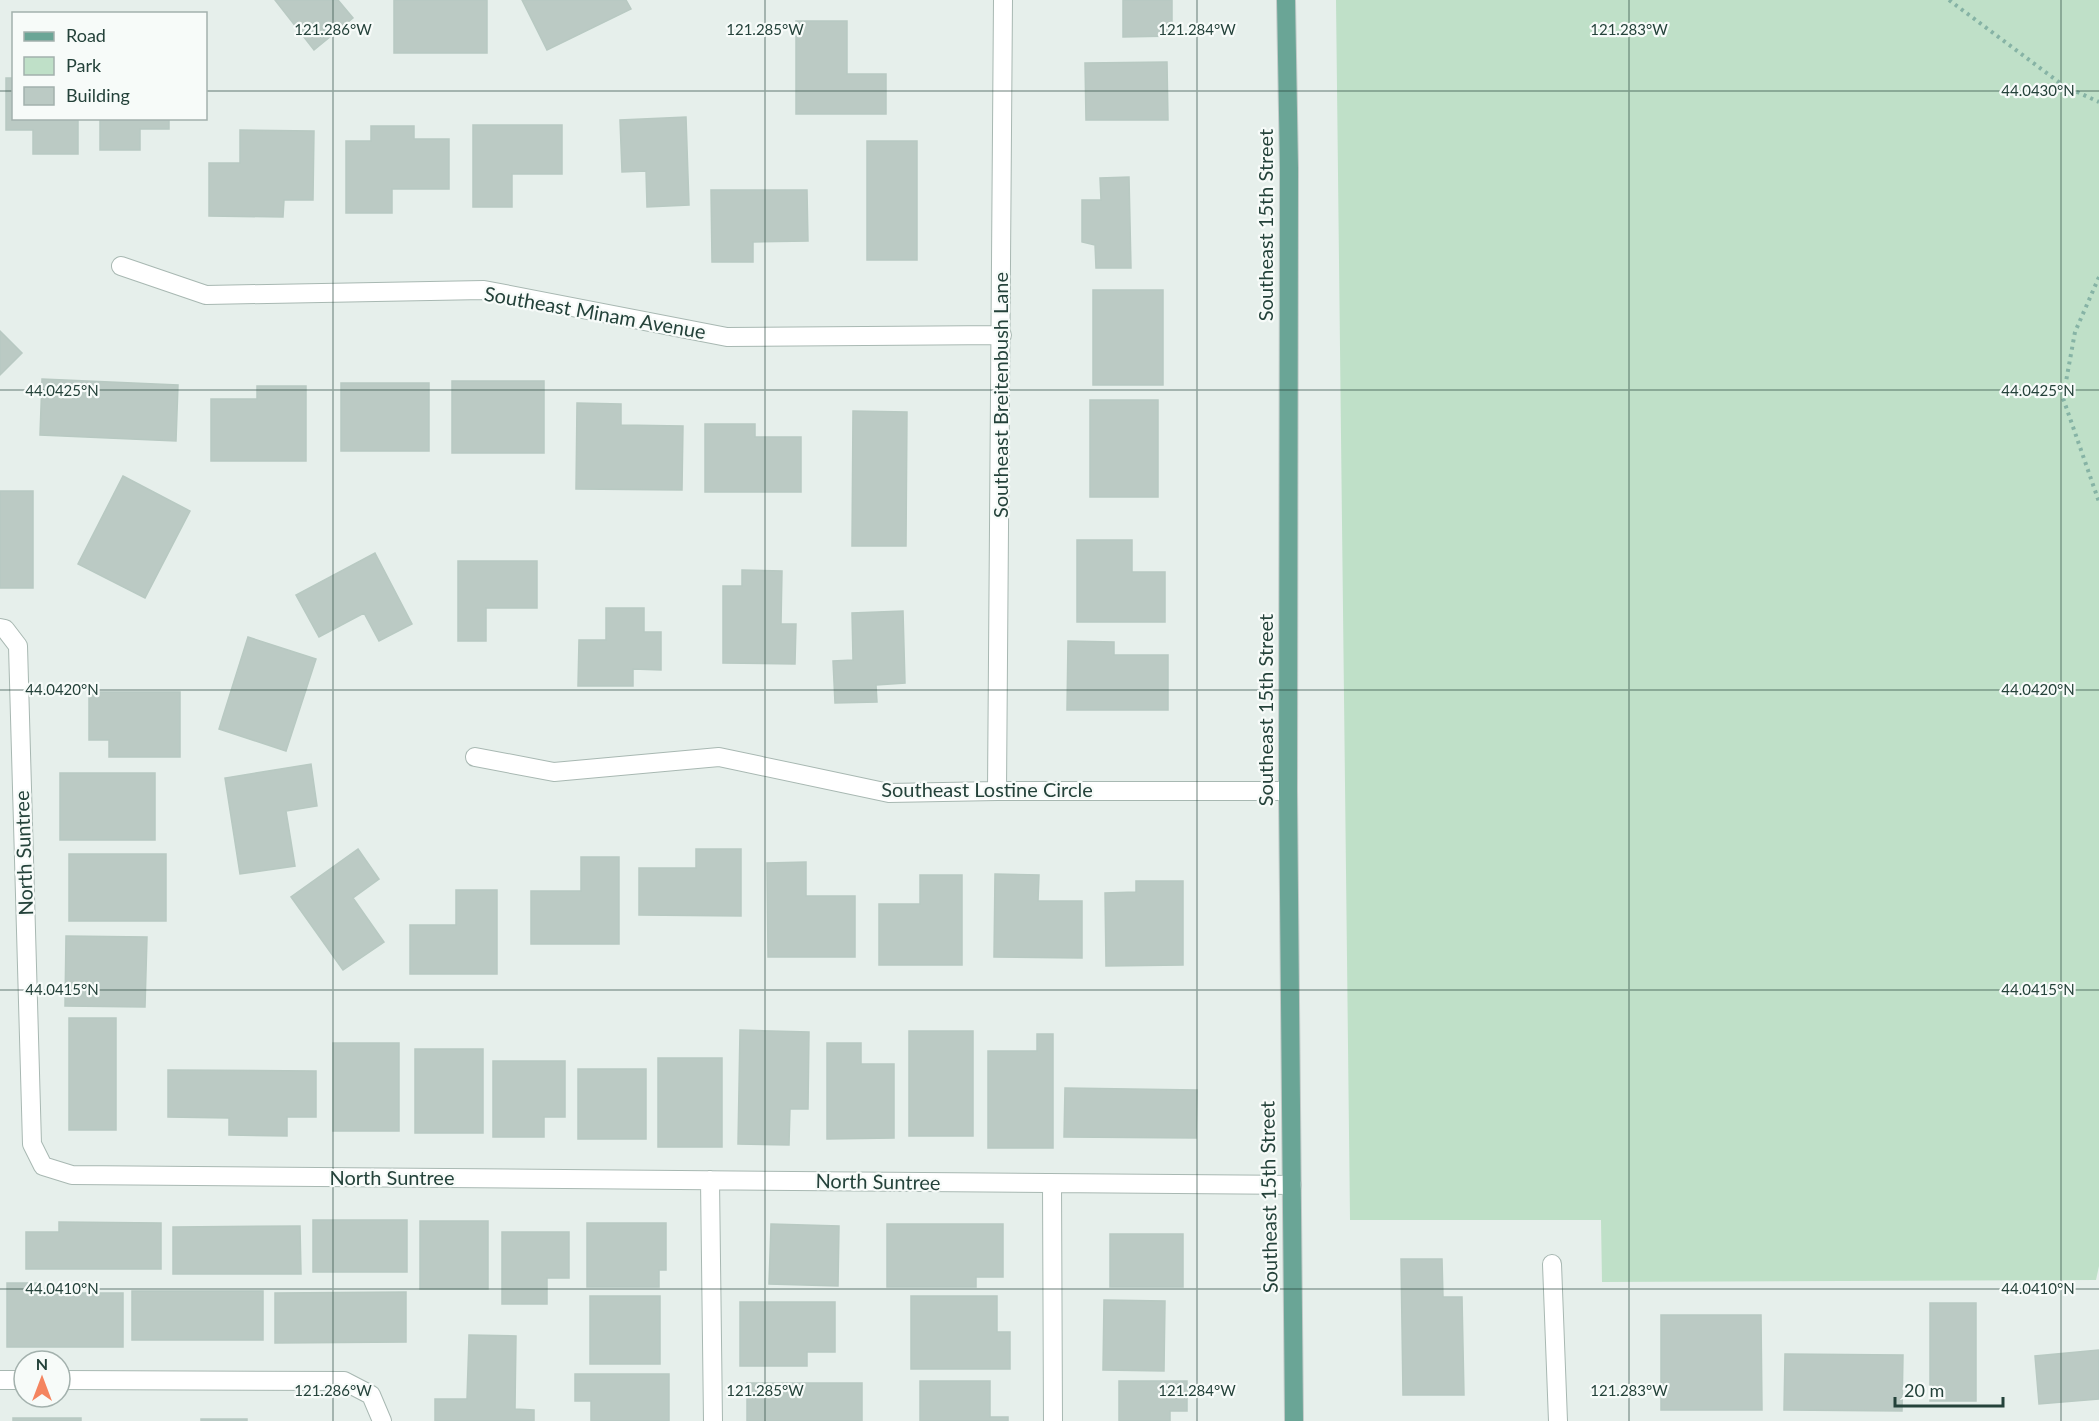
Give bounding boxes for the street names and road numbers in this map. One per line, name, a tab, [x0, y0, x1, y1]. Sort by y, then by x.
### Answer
street label: Southeast 15th Street	[1253, 129, 1277, 321]
street label: Southeast Breitenbush Lane	[988, 272, 1012, 518]
street label: Southeast Minam Avenue	[483, 281, 708, 343]
street label: Southeast 15th Street	[1253, 614, 1277, 806]
street label: Southeast Lostine Circle	[881, 777, 1093, 801]
street label: North Suntree	[9, 790, 37, 916]
street label: Southeast 15th Street	[1254, 1101, 1282, 1293]
street label: North Suntree	[329, 1165, 455, 1189]
street label: North Suntree	[815, 1168, 941, 1194]

